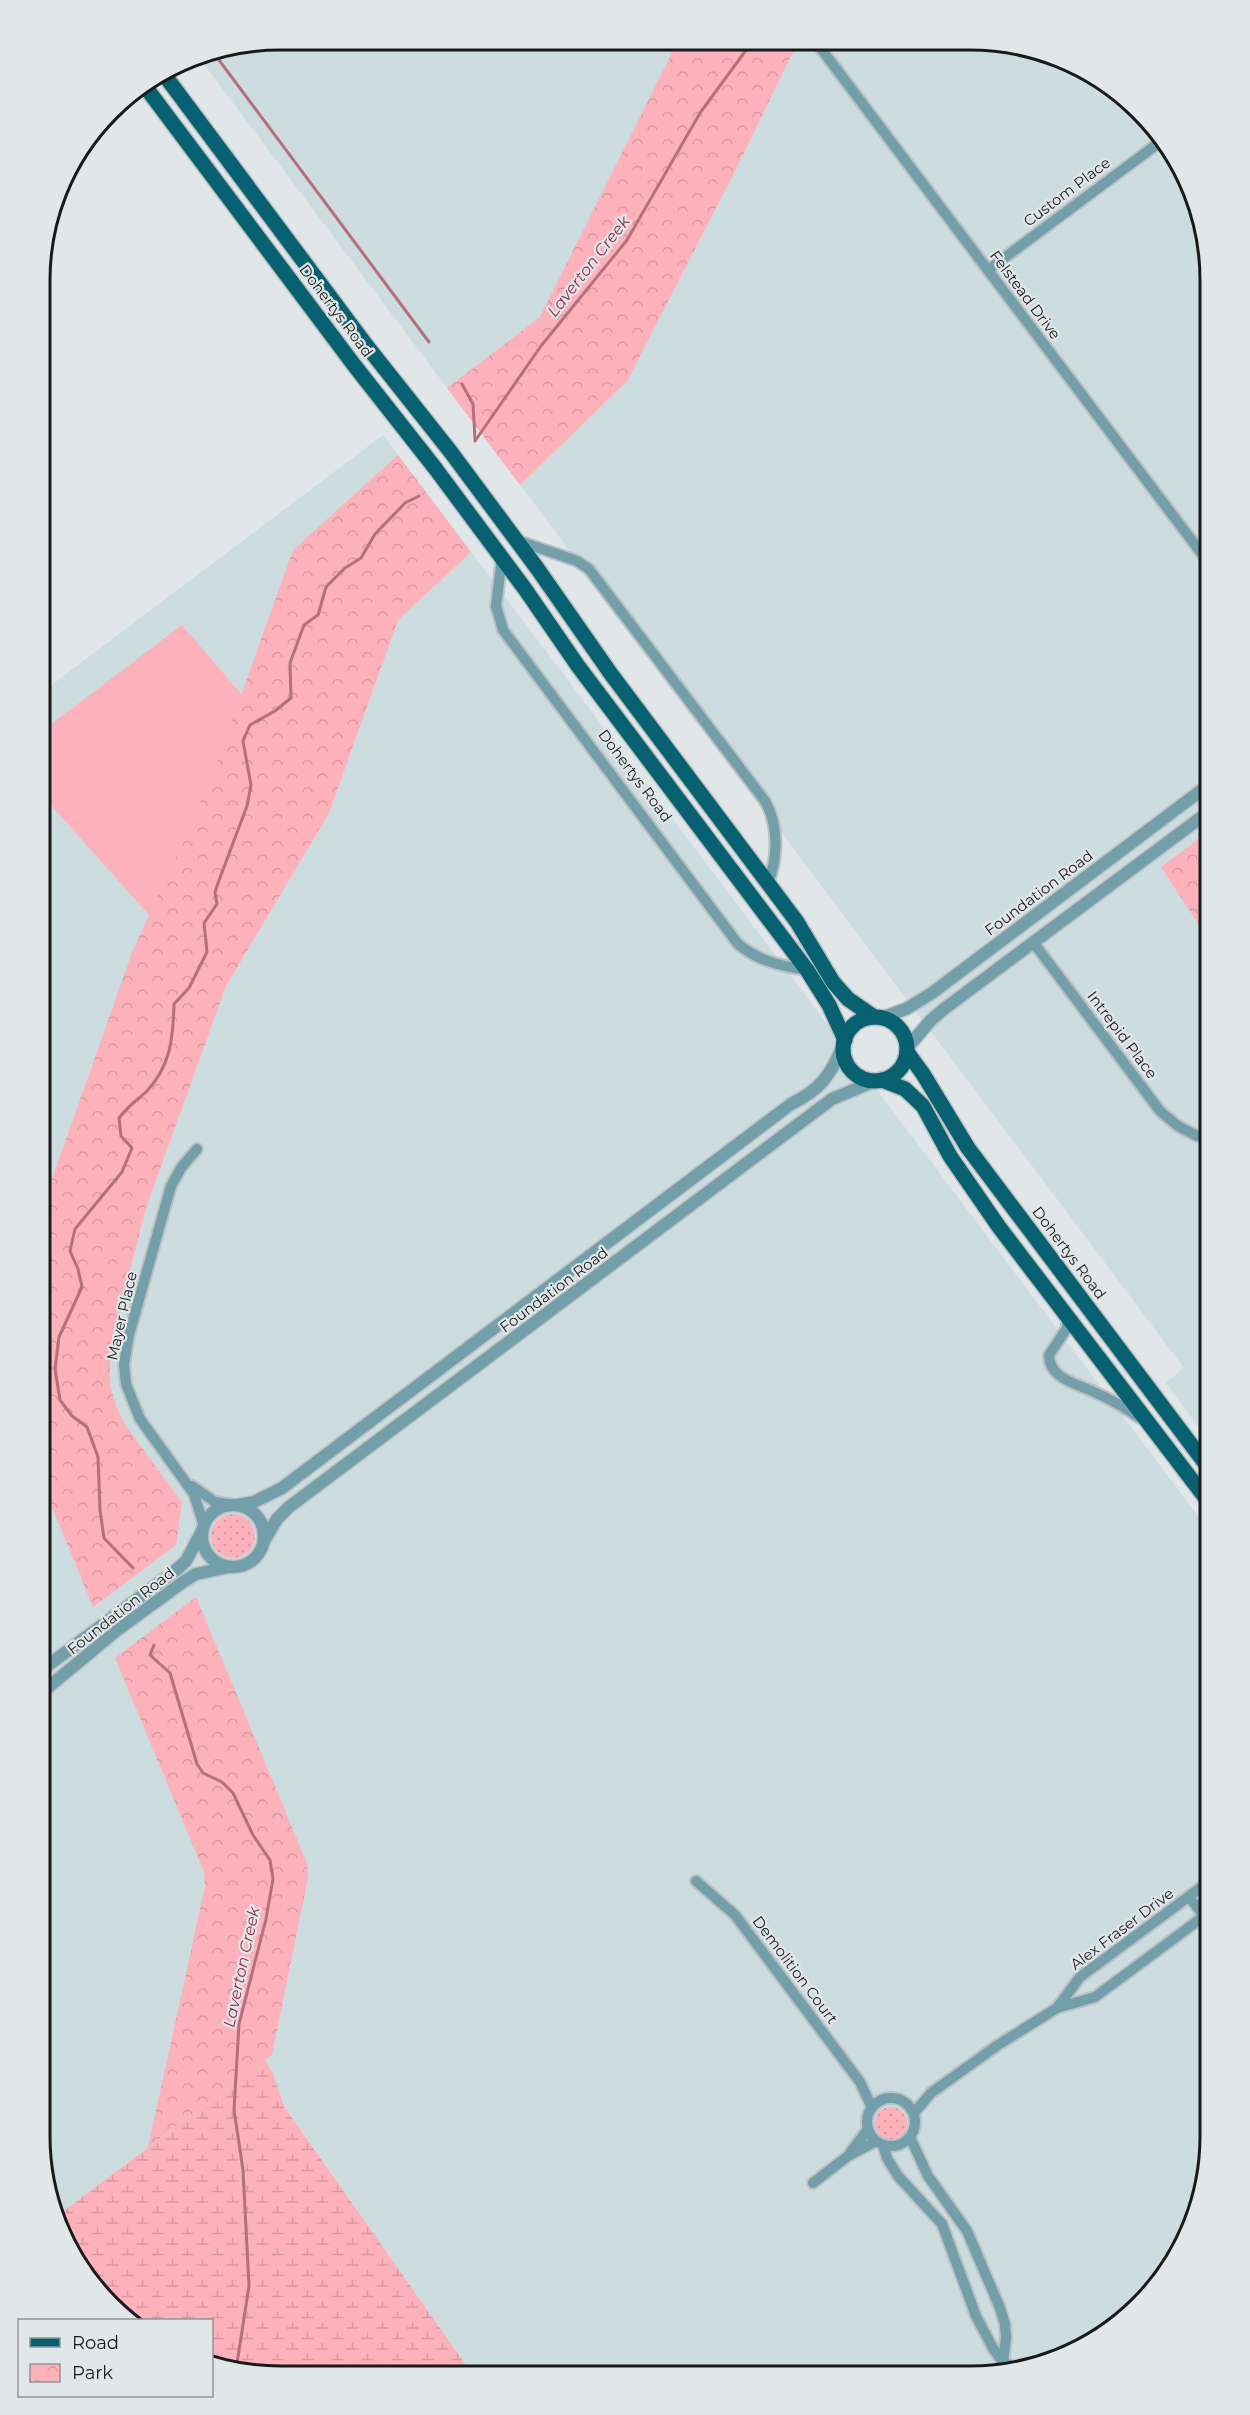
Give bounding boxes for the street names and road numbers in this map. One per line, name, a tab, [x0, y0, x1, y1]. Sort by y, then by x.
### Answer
street label: Custom Place	[1020, 153, 1114, 230]
street label: Felstead Drive	[986, 246, 1065, 343]
street label: Dohertys Road	[295, 261, 377, 361]
street label: Dohertys Road	[594, 726, 676, 826]
street label: Foundation Road	[981, 846, 1097, 940]
street label: Intrepid Place	[1083, 987, 1162, 1082]
street label: Dohertys Road	[1028, 1203, 1110, 1303]
street label: Foundation Road	[496, 1243, 612, 1337]
street label: Mayer Place	[102, 1270, 141, 1362]
street label: Foundation Road	[63, 1563, 178, 1658]
street label: Alex Fraser Drive	[1066, 1883, 1177, 1974]
street label: Demolition Court	[749, 1912, 842, 2027]

